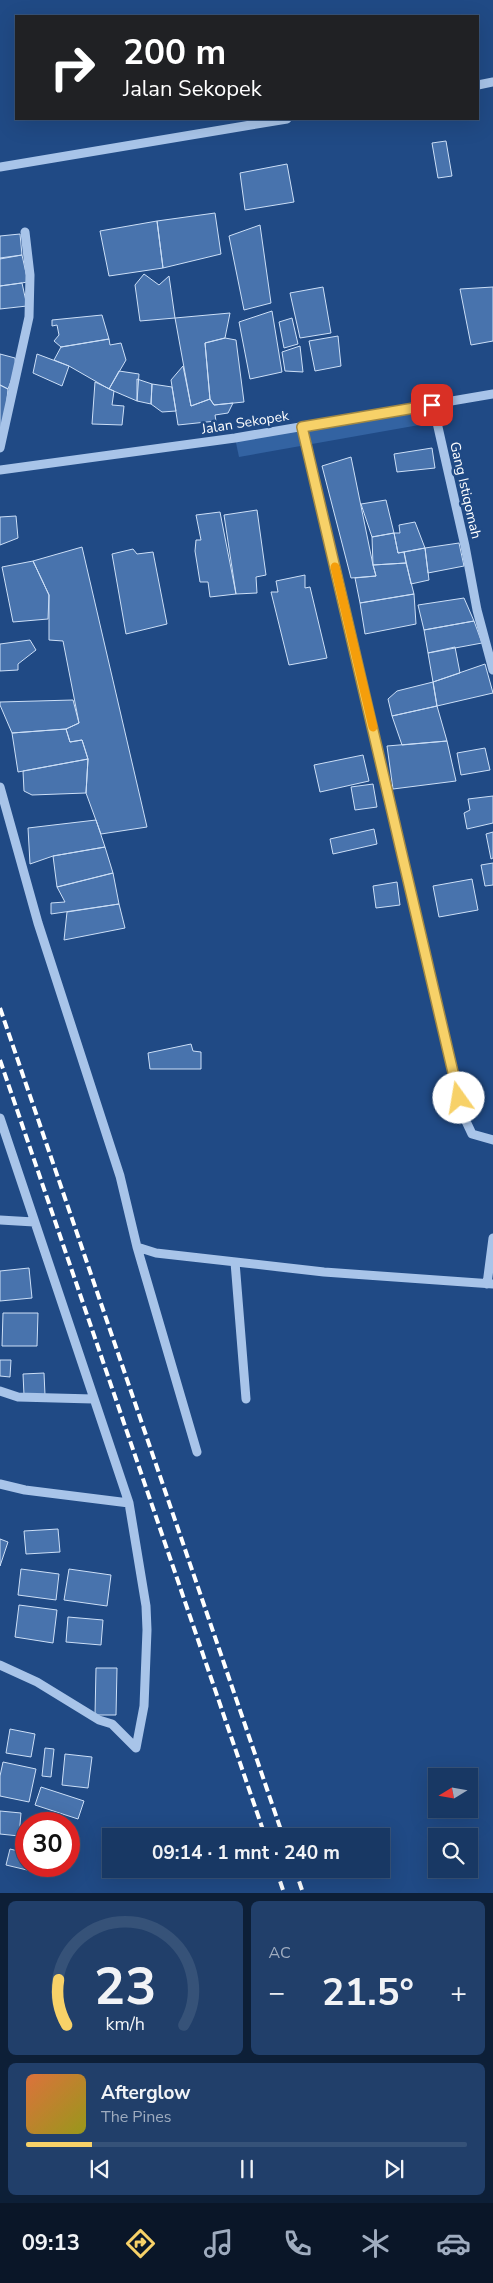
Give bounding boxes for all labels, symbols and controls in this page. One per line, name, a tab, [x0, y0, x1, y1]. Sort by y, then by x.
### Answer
text: 200 m	[123, 29, 226, 76]
icon: right	[40, 35, 105, 100]
text: Jalan Sekopek	[123, 74, 262, 104]
pin	[411, 384, 453, 426]
icon: arrive	[418, 391, 446, 419]
street label: Jalan Sekopek	[199, 406, 291, 439]
street label: Gang Istiqomah	[445, 440, 486, 541]
position arrow	[432, 1071, 484, 1123]
north arrow	[428, 1768, 478, 1818]
map controls	[428, 1768, 478, 1878]
speed limit sign: 30	[15, 1812, 80, 1877]
button: search	[428, 1828, 478, 1878]
text: 09:14 · 1 mnt · 240 m	[152, 1840, 340, 1866]
text: AC	[269, 1942, 291, 1964]
text: 23	[94, 1951, 156, 2022]
text: 21.5°	[322, 1967, 414, 2018]
text: −	[269, 1974, 285, 2012]
text: +	[450, 1974, 467, 2012]
text: km/h	[106, 2012, 145, 2036]
text: Afterglow	[101, 2080, 191, 2106]
text: The Pines	[101, 2106, 171, 2128]
icon: previous	[86, 2155, 114, 2183]
icon: pause	[233, 2155, 261, 2183]
icon: next	[380, 2155, 408, 2183]
icon: directions	[123, 2226, 158, 2261]
icon: music	[201, 2226, 236, 2261]
icon: phone	[280, 2226, 315, 2261]
icon: climate	[358, 2226, 393, 2261]
icon: car	[436, 2226, 471, 2261]
text: 09:13	[22, 2228, 80, 2258]

